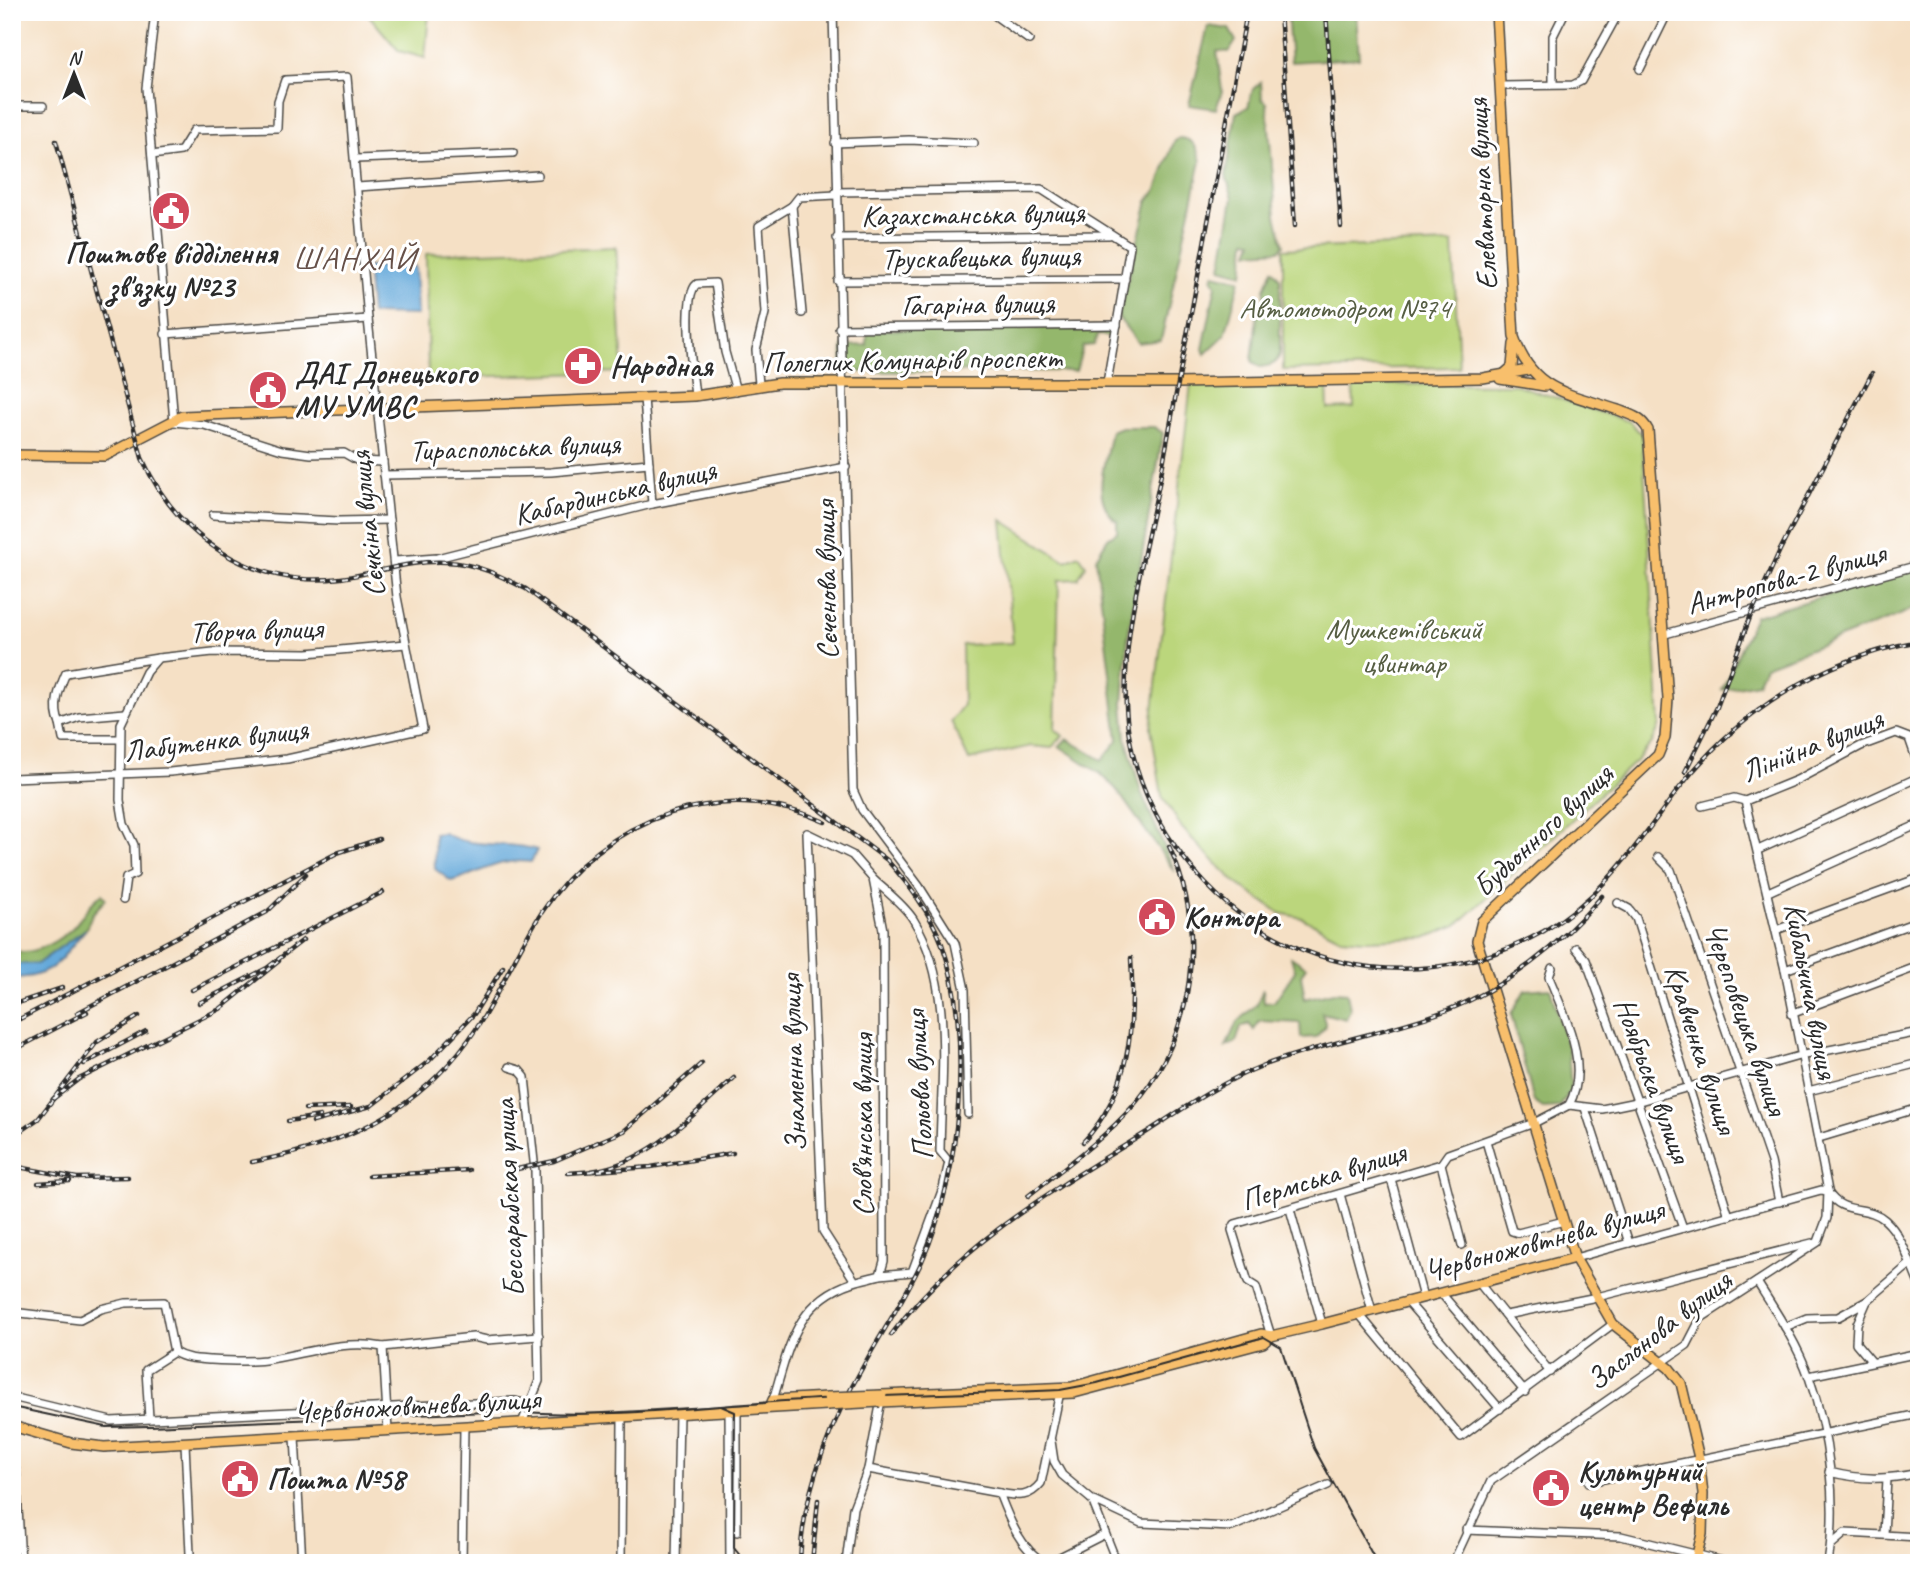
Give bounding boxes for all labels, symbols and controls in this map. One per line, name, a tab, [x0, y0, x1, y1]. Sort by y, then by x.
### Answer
north arrow	[38, 38, 108, 108]
text: N	[68, 46, 83, 70]
street label: Елеваторна вулиця	[1458, 96, 1506, 291]
public building icon: Поштове відділення зв'язку №23	[150, 190, 192, 232]
street label: Казахстанська вулиця	[861, 193, 1086, 235]
place label: Поштове відділення зв'язку №23	[65, 234, 279, 307]
street label: Трускавецька вулиця	[881, 236, 1082, 278]
district label: ШАНХАЙ	[293, 238, 420, 279]
street label: Гагаріна вулиця	[901, 284, 1056, 324]
park label: Автомотодром №74	[1239, 289, 1453, 327]
street label: Полеглих Комунарів проспект	[763, 338, 1064, 382]
pharmacy icon: Народная	[562, 345, 604, 387]
place label: Народная	[610, 347, 714, 385]
place label: ДАІ Донецького МУ УМВС	[295, 354, 479, 426]
public building icon: ДАІ Донецького МУ УМВС	[247, 369, 289, 411]
street label: Тираспольська вулиця	[409, 424, 622, 470]
street label: Сєчкіна вулиця	[340, 448, 394, 599]
street label: Кабардинська вулиця	[510, 450, 721, 534]
street label: Сєченова вулиця	[806, 497, 846, 660]
street label: Антропова-2 вулиця	[1682, 533, 1892, 623]
street label: Творча вулиця	[189, 609, 326, 651]
park label: Мушкетівський цвинтар	[1326, 610, 1483, 682]
street label: Лінійна вулиця	[1736, 699, 1889, 791]
street label: Лабутенка вулиця	[122, 710, 311, 770]
street label: Будьонного вулиця	[1465, 754, 1622, 905]
public building icon: Контора	[1136, 896, 1178, 938]
place label: Контора	[1184, 898, 1282, 936]
street label: Кибальчича вулиця	[1775, 900, 1847, 1083]
street label: Череповецька вулиця	[1695, 918, 1797, 1122]
street label: Кравченка вулиця	[1656, 960, 1747, 1141]
street label: Знаменна вулиця	[771, 971, 815, 1152]
street label: Ноябрьска вулиця	[1606, 992, 1701, 1170]
street label: Польова вулиця	[896, 1007, 942, 1161]
street label: Слов’янська вулиця	[843, 1031, 881, 1216]
street label: Бессарабская улица	[485, 1096, 533, 1298]
street label: Пермська вулиця	[1236, 1132, 1412, 1219]
street label: Червоножовтнева вулиця	[1420, 1189, 1670, 1290]
street label: Заслонова вулиця	[1579, 1261, 1740, 1399]
street label: Червоножовтнева вулиця	[293, 1379, 544, 1430]
place label: Культурний центр Вефиль	[1578, 1452, 1730, 1524]
public building icon: Пошта №58	[219, 1458, 261, 1500]
place label: Пошта №58	[267, 1460, 408, 1498]
public building icon: Культурний центр Вефиль	[1530, 1467, 1572, 1509]

